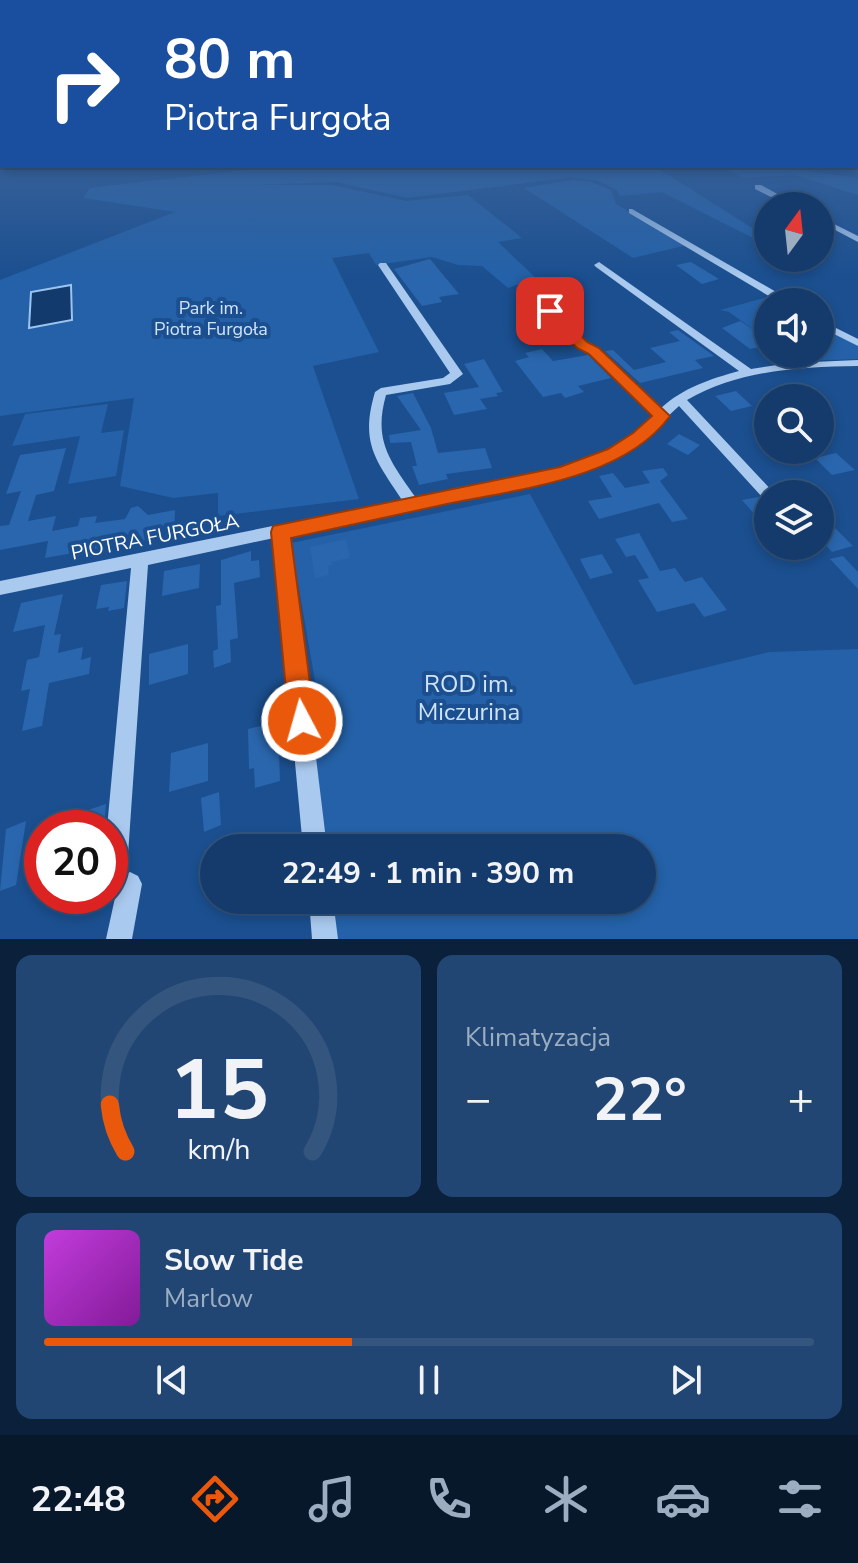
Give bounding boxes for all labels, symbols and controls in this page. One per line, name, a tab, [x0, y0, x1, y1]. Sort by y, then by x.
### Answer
text: 80 m	[164, 21, 295, 98]
icon: right	[32, 32, 136, 136]
text: Piotra Furgoła	[164, 94, 392, 143]
north arrow	[754, 192, 834, 272]
map controls	[754, 192, 834, 560]
pin	[516, 277, 584, 345]
button: sound	[754, 288, 834, 368]
icon: arrive	[528, 289, 572, 333]
park label: Park im. Piotra Furgoła	[154, 296, 268, 341]
button: search	[754, 384, 834, 464]
button: layers	[754, 480, 834, 560]
street label: PIOTRA FURGOŁA	[69, 507, 242, 567]
park label: ROD im. Miczurina	[418, 668, 520, 728]
position arrow	[260, 679, 344, 763]
speed limit sign: 20	[24, 810, 128, 914]
text: 22:49 · 1 min · 390 m	[282, 853, 574, 894]
text: Klimatyzacja	[465, 1020, 611, 1055]
text: 15	[169, 1034, 268, 1147]
text: 22°	[592, 1059, 687, 1141]
text: −	[465, 1070, 491, 1130]
text: +	[788, 1070, 814, 1130]
text: km/h	[187, 1130, 250, 1169]
text: Slow Tide	[164, 1240, 304, 1281]
text: Marlow	[164, 1281, 253, 1316]
icon: previous	[150, 1358, 194, 1402]
icon: pause	[407, 1358, 451, 1402]
icon: next	[664, 1358, 708, 1402]
icon: directions	[187, 1471, 243, 1527]
icon: music	[304, 1471, 360, 1527]
icon: phone	[421, 1471, 477, 1527]
icon: climate	[538, 1471, 594, 1527]
icon: car	[655, 1471, 711, 1527]
icon: filters	[772, 1471, 828, 1527]
text: 22:48	[30, 1475, 126, 1524]

